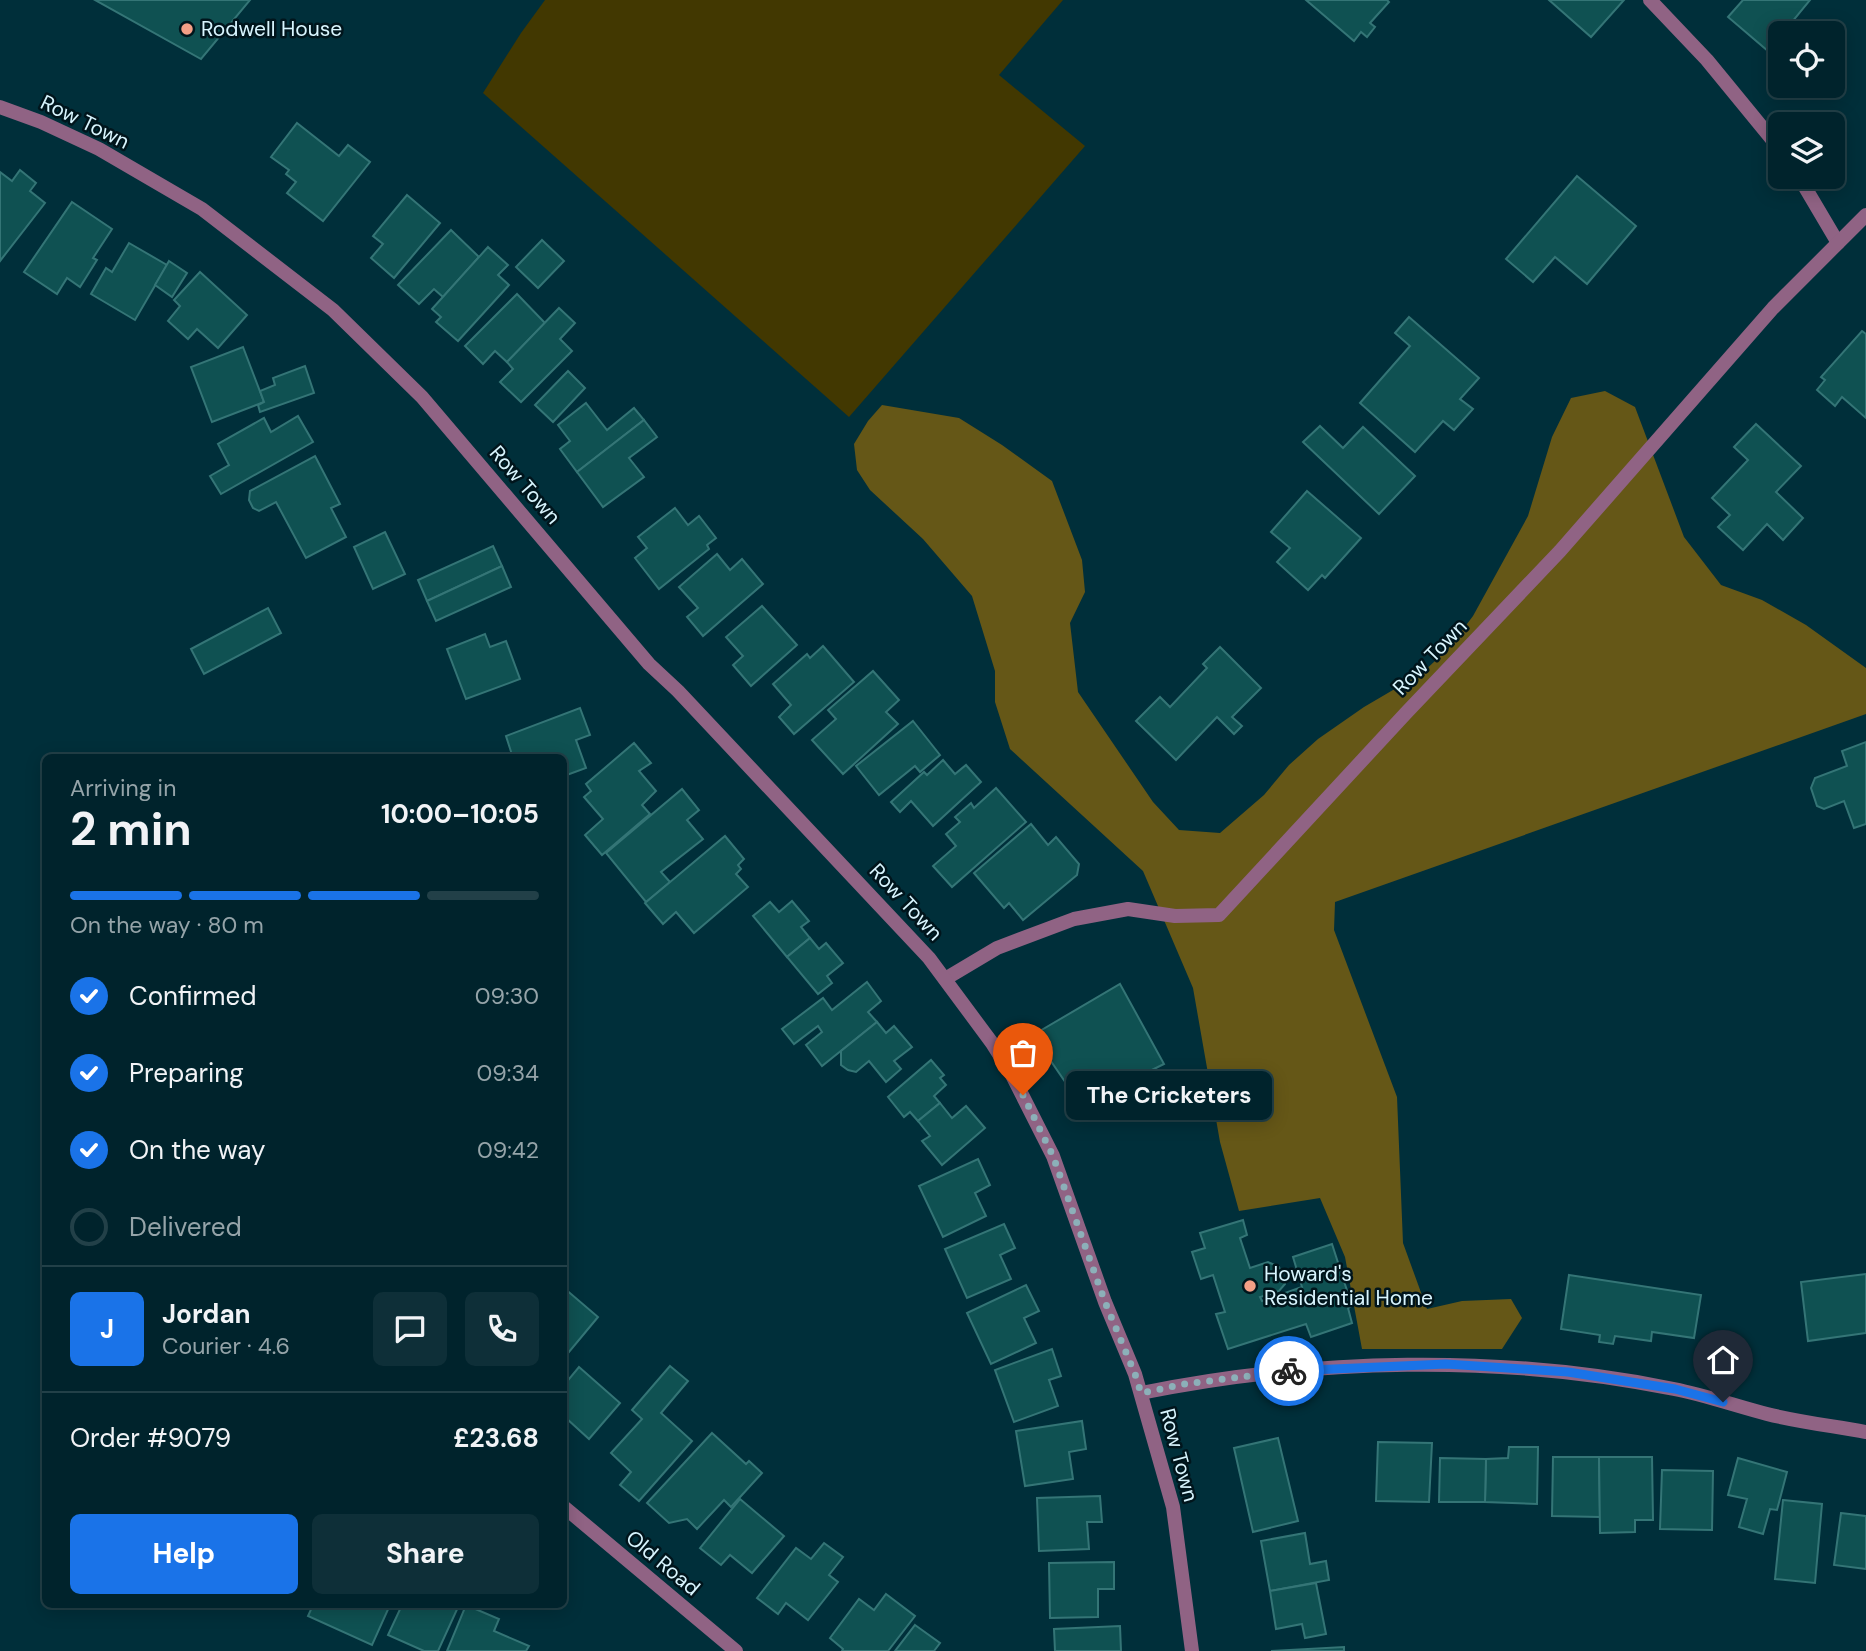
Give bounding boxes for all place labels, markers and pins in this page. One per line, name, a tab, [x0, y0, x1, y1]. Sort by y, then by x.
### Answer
place label: Rodwell House	[201, 15, 342, 43]
marker: Rodwell House	[179, 21, 195, 37]
pin	[993, 1023, 1053, 1095]
callout: The Cricketers	[1065, 1070, 1272, 1120]
place label: Howard's Residential Home	[1264, 1260, 1433, 1312]
marker: Howard's Residential Home	[1242, 1278, 1258, 1294]
pin	[1693, 1330, 1753, 1402]

